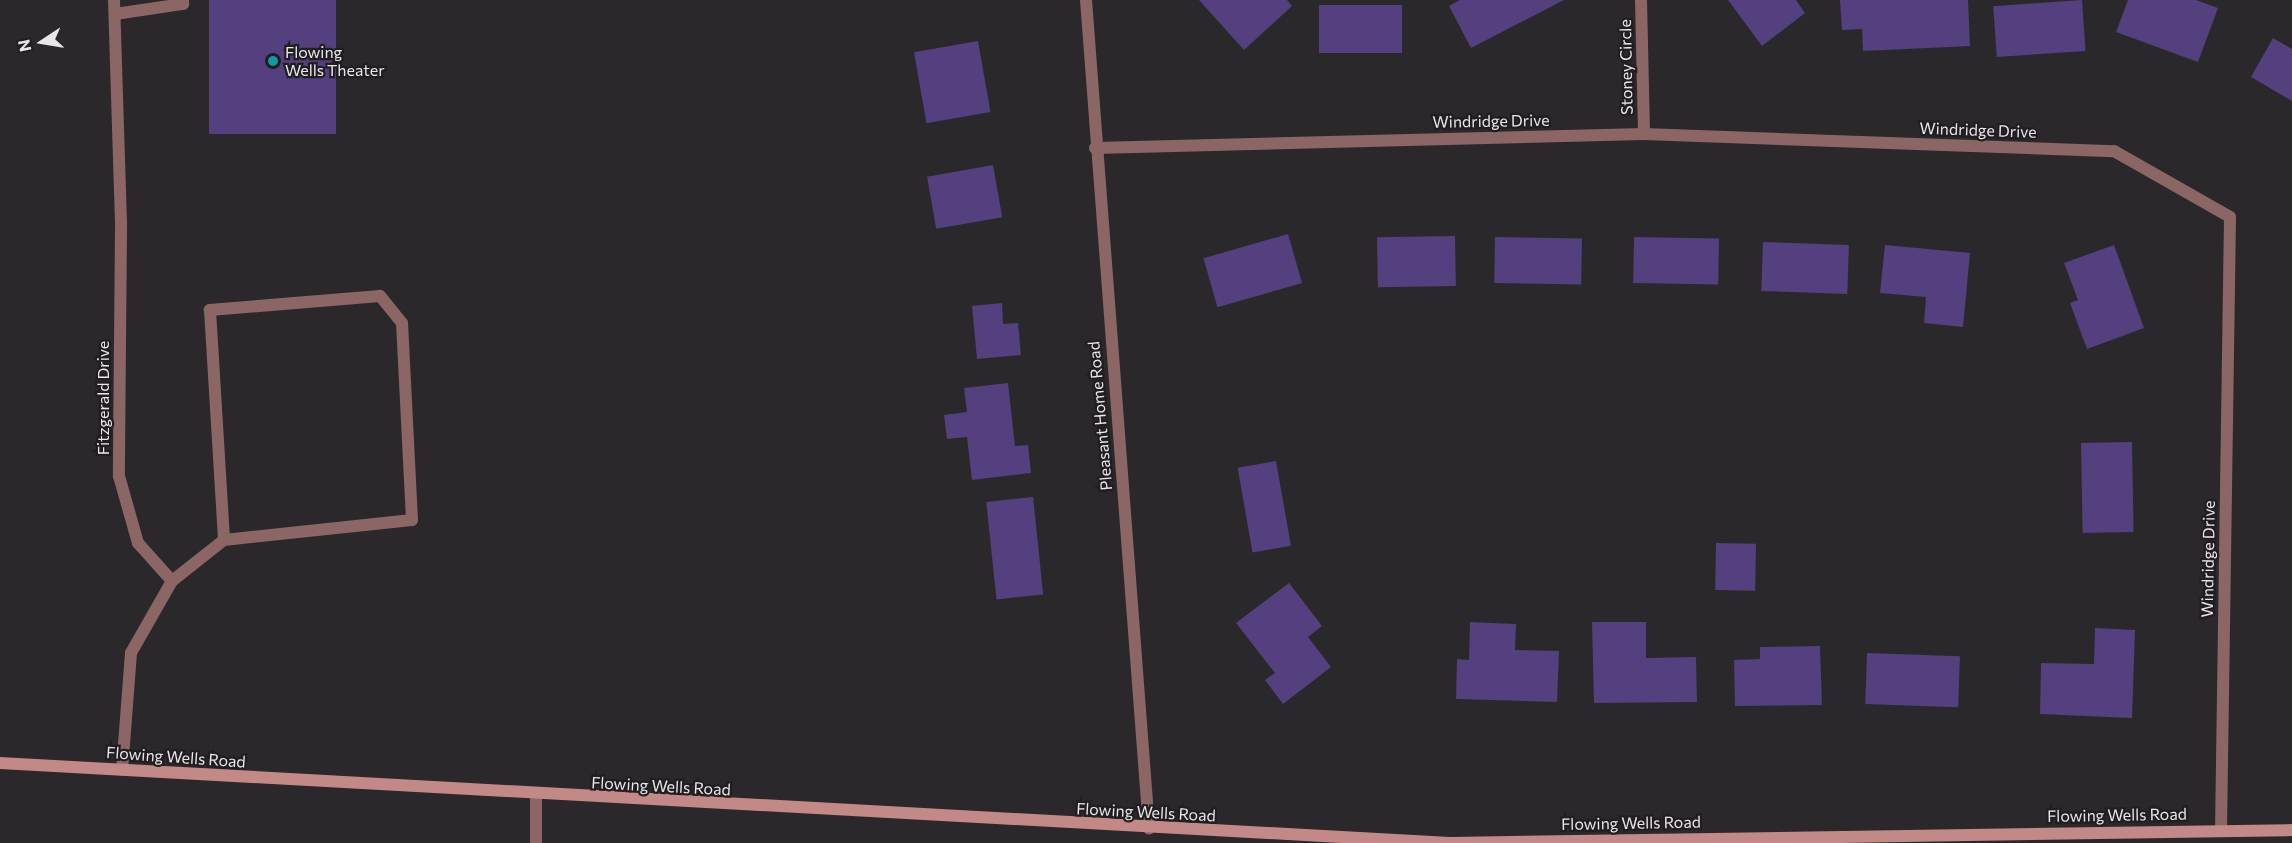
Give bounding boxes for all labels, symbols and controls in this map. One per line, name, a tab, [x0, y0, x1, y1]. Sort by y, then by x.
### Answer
north arrow	[12, 12, 72, 72]
street label: Stoney Circle	[1616, 19, 1636, 115]
text: N	[13, 38, 34, 54]
place label: Flowing Wells Theater	[285, 42, 385, 80]
marker: Flowing Wells Theater	[266, 54, 280, 68]
street label: Windridge Drive	[1432, 110, 1550, 132]
street label: Windridge Drive	[1919, 118, 2037, 142]
street label: Fitzgerald Drive	[93, 341, 113, 455]
street label: Pleasant Home Road	[1084, 341, 1116, 491]
street label: Windridge Drive	[2197, 500, 2219, 618]
street label: Flowing Wells Road	[106, 743, 246, 771]
street label: Flowing Wells Road	[591, 773, 731, 799]
street label: Flowing Wells Road	[1076, 799, 1216, 825]
street label: Flowing Wells Road	[2047, 804, 2187, 826]
street label: Flowing Wells Road	[1561, 812, 1701, 834]

